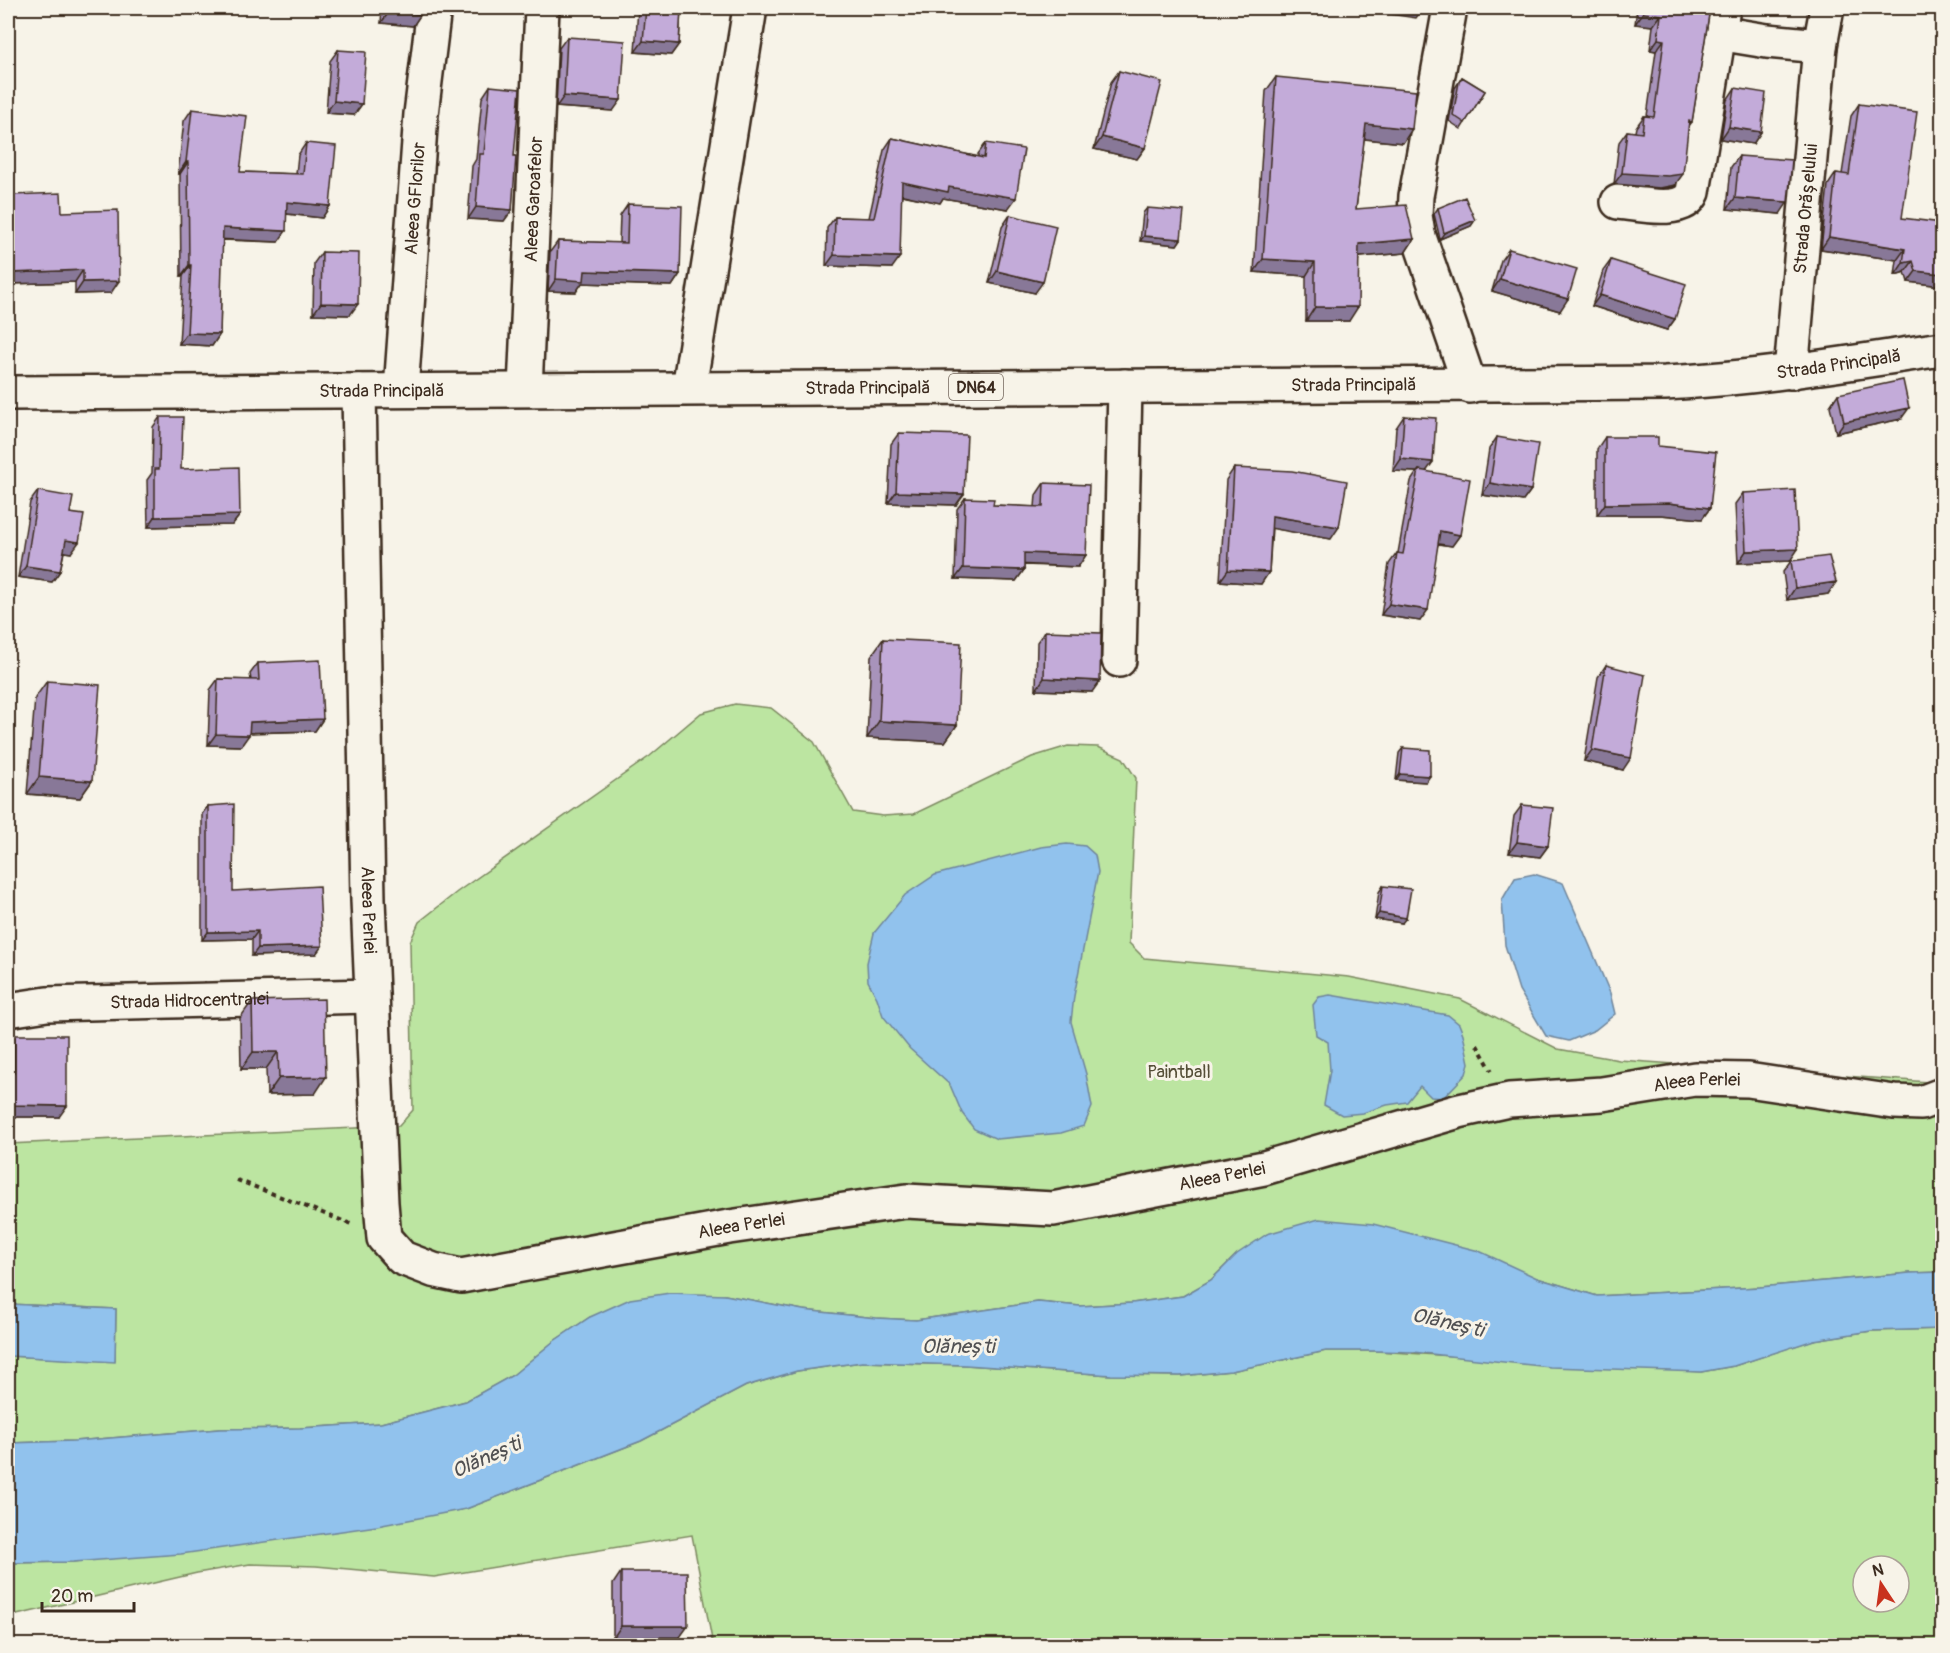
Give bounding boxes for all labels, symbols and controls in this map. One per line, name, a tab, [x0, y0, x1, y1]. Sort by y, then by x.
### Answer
street label: Aleea Garoafelor	[520, 135, 548, 263]
street label: Aleea GFlorilor	[400, 141, 431, 256]
street label: Strada Orășelului	[1789, 143, 1823, 275]
street label: Strada Principală	[1775, 344, 1903, 385]
street label: Strada Principală	[1291, 373, 1417, 397]
road number: DN64	[949, 374, 1003, 400]
street label: Strada Principală	[805, 376, 931, 400]
street label: Strada Principală	[319, 379, 445, 403]
street label: Aleea Perlei	[355, 866, 381, 954]
street label: Strada Hidrocentralei	[110, 988, 269, 1014]
park label: Paintball	[1147, 1061, 1211, 1084]
street label: Aleea Perlei	[1651, 1068, 1740, 1098]
street label: Aleea Perlei	[1177, 1157, 1267, 1196]
street label: Aleea Perlei	[696, 1208, 786, 1244]
water label: Olănești	[1410, 1302, 1489, 1344]
water label: Olănești	[922, 1334, 998, 1359]
water label: Olănești	[448, 1430, 528, 1484]
north arrow	[1851, 1554, 1911, 1614]
text: N	[1870, 1559, 1886, 1581]
scale bar	[42, 1575, 134, 1613]
text: 20 m	[51, 1585, 93, 1608]

